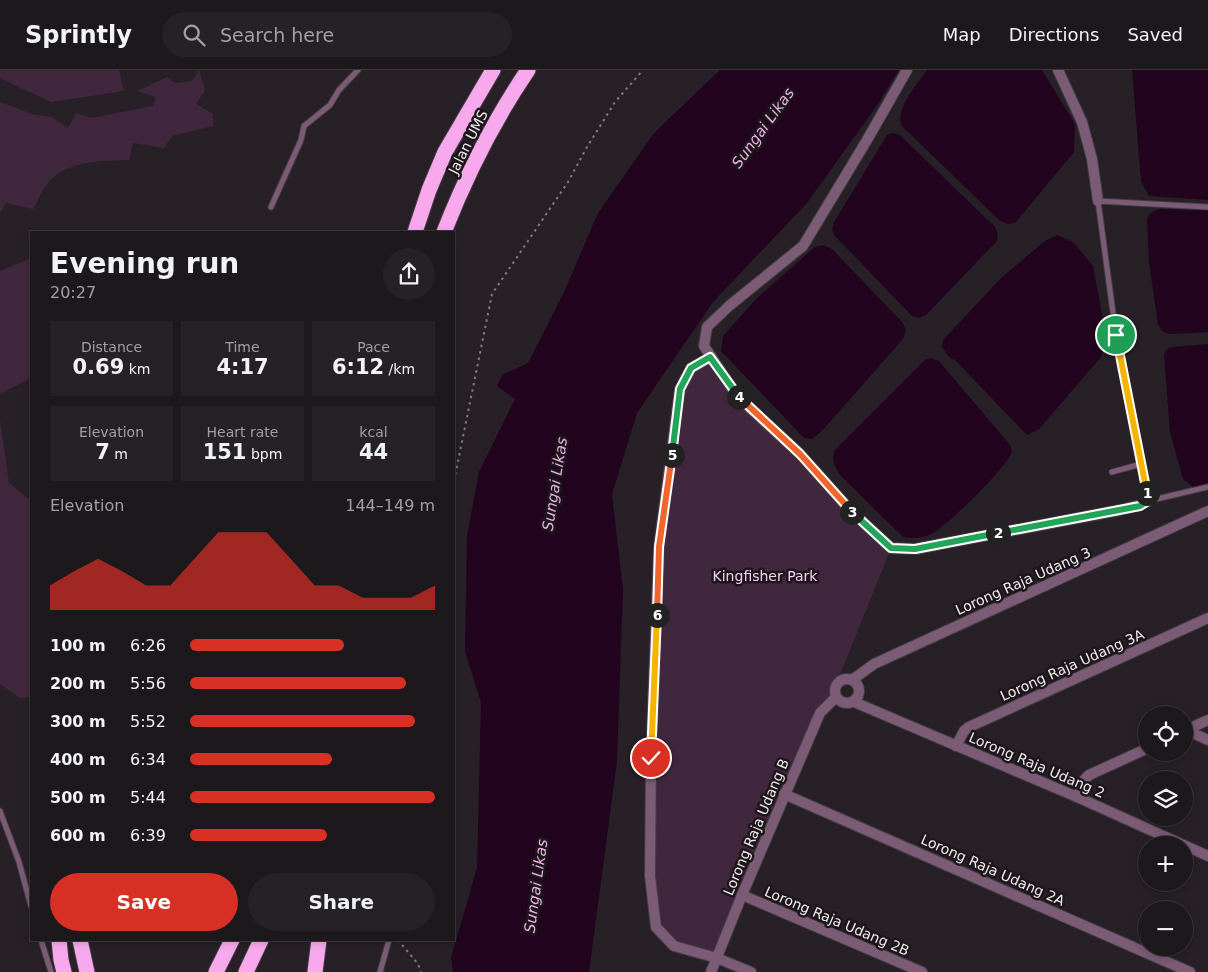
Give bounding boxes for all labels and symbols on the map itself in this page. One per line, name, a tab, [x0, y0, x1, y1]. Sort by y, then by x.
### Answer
water label: Sungai Likas	[728, 84, 798, 171]
street label: Jalan UMS	[445, 107, 491, 178]
pin	[1095, 314, 1137, 356]
pin: 4	[726, 384, 752, 410]
water label: Sungai Likas	[539, 436, 571, 532]
pin: 5	[660, 442, 684, 468]
pin: 1	[1134, 480, 1160, 506]
pin: 3	[840, 500, 864, 524]
pin: 2	[986, 520, 1010, 546]
street label: Lorong Raja Udang 3	[953, 544, 1093, 618]
park label: Kingfisher Park	[713, 568, 818, 584]
pin: 6	[644, 602, 670, 628]
street label: Lorong Raja Udang 3A	[998, 626, 1147, 704]
street label: Lorong Raja Udang 2	[967, 729, 1107, 801]
pin	[630, 737, 672, 779]
street label: Lorong Raja Udang B	[720, 756, 792, 898]
street label: Lorong Raja Udang 2A	[919, 831, 1068, 909]
water label: Sungai Likas	[521, 838, 552, 934]
street label: Lorong Raja Udang 2B	[762, 883, 912, 959]

